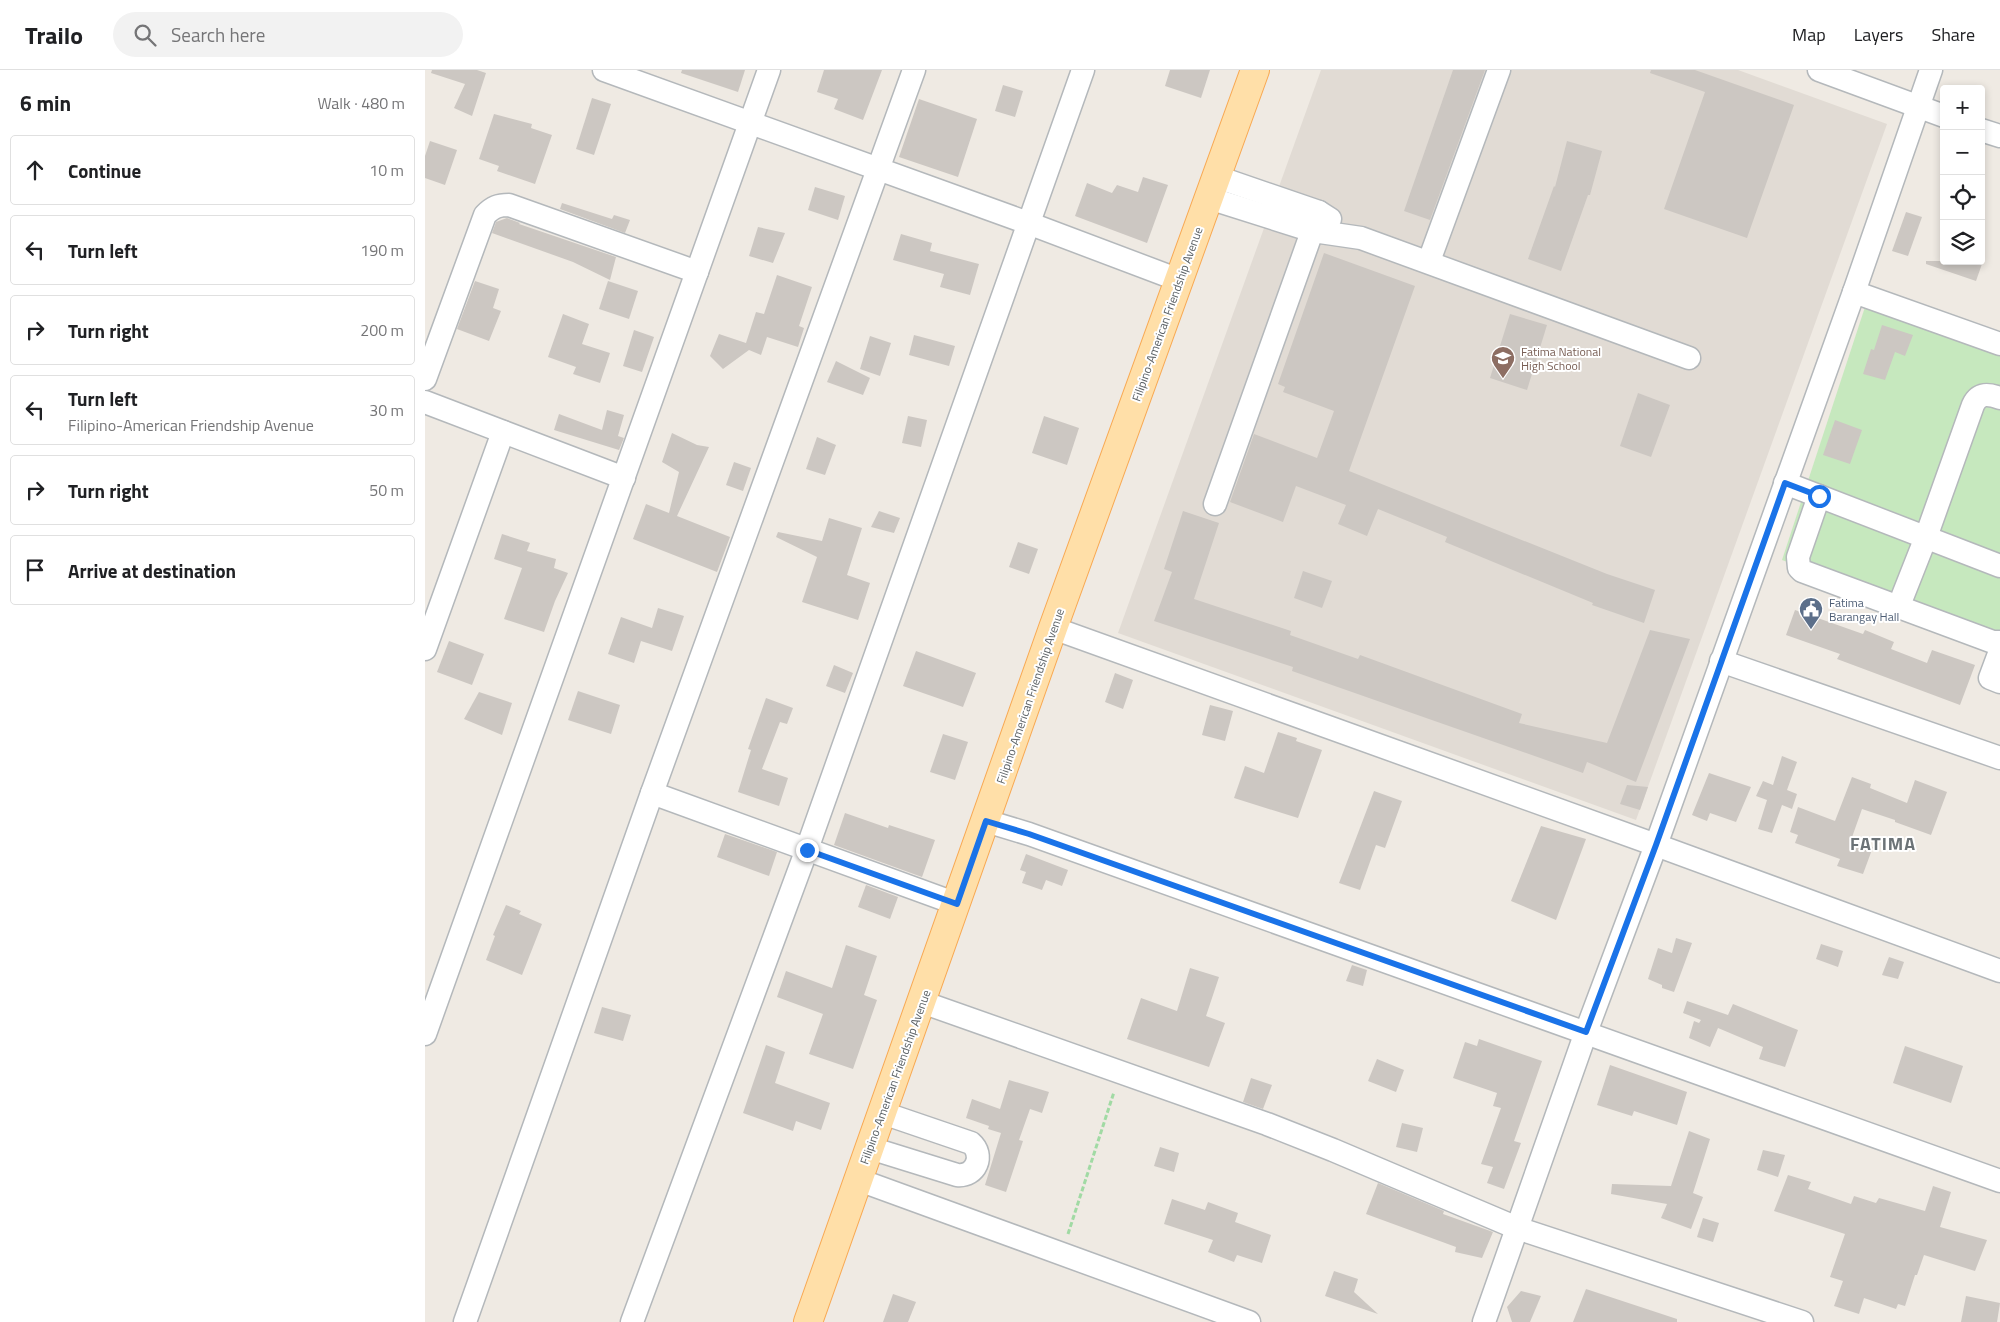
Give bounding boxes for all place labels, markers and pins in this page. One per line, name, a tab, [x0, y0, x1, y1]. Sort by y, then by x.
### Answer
place label: Fatima National High School	[1521, 342, 1601, 375]
school or university icon: Fatima National High School	[1490, 345, 1516, 379]
place label: Fatima Barangay Hall	[1829, 593, 1899, 626]
public building icon: Fatima Barangay Hall	[1798, 596, 1824, 630]

